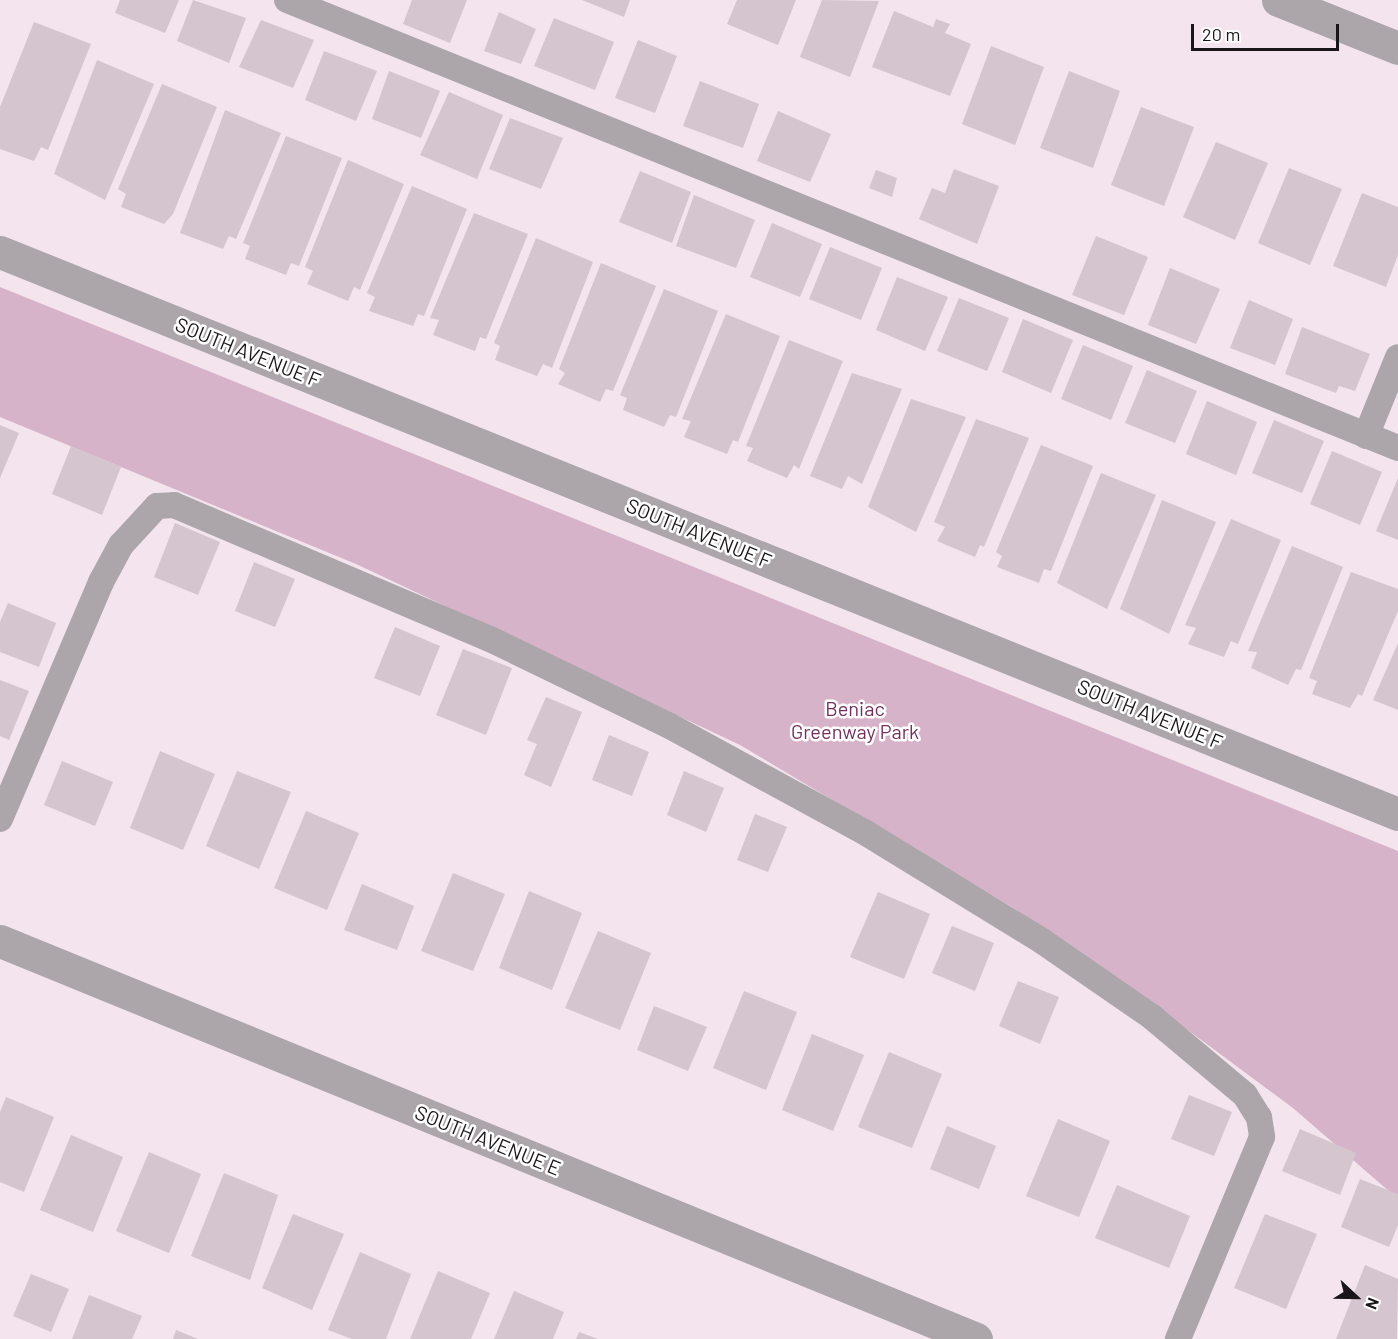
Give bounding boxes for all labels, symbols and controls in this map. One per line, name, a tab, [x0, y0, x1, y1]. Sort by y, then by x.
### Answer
scale bar	[1194, 12, 1342, 50]
text: 20 m	[1202, 23, 1240, 45]
street label: SOUTH AVENUE F	[172, 312, 324, 392]
street label: SOUTH AVENUE F	[623, 493, 775, 573]
street label: SOUTH AVENUE F	[1074, 674, 1226, 754]
park label: Beniac Greenway Park	[791, 696, 919, 743]
street label: SOUTH AVENUE E	[412, 1100, 564, 1180]
north arrow	[1326, 1267, 1386, 1327]
text: N	[1362, 1295, 1384, 1312]

